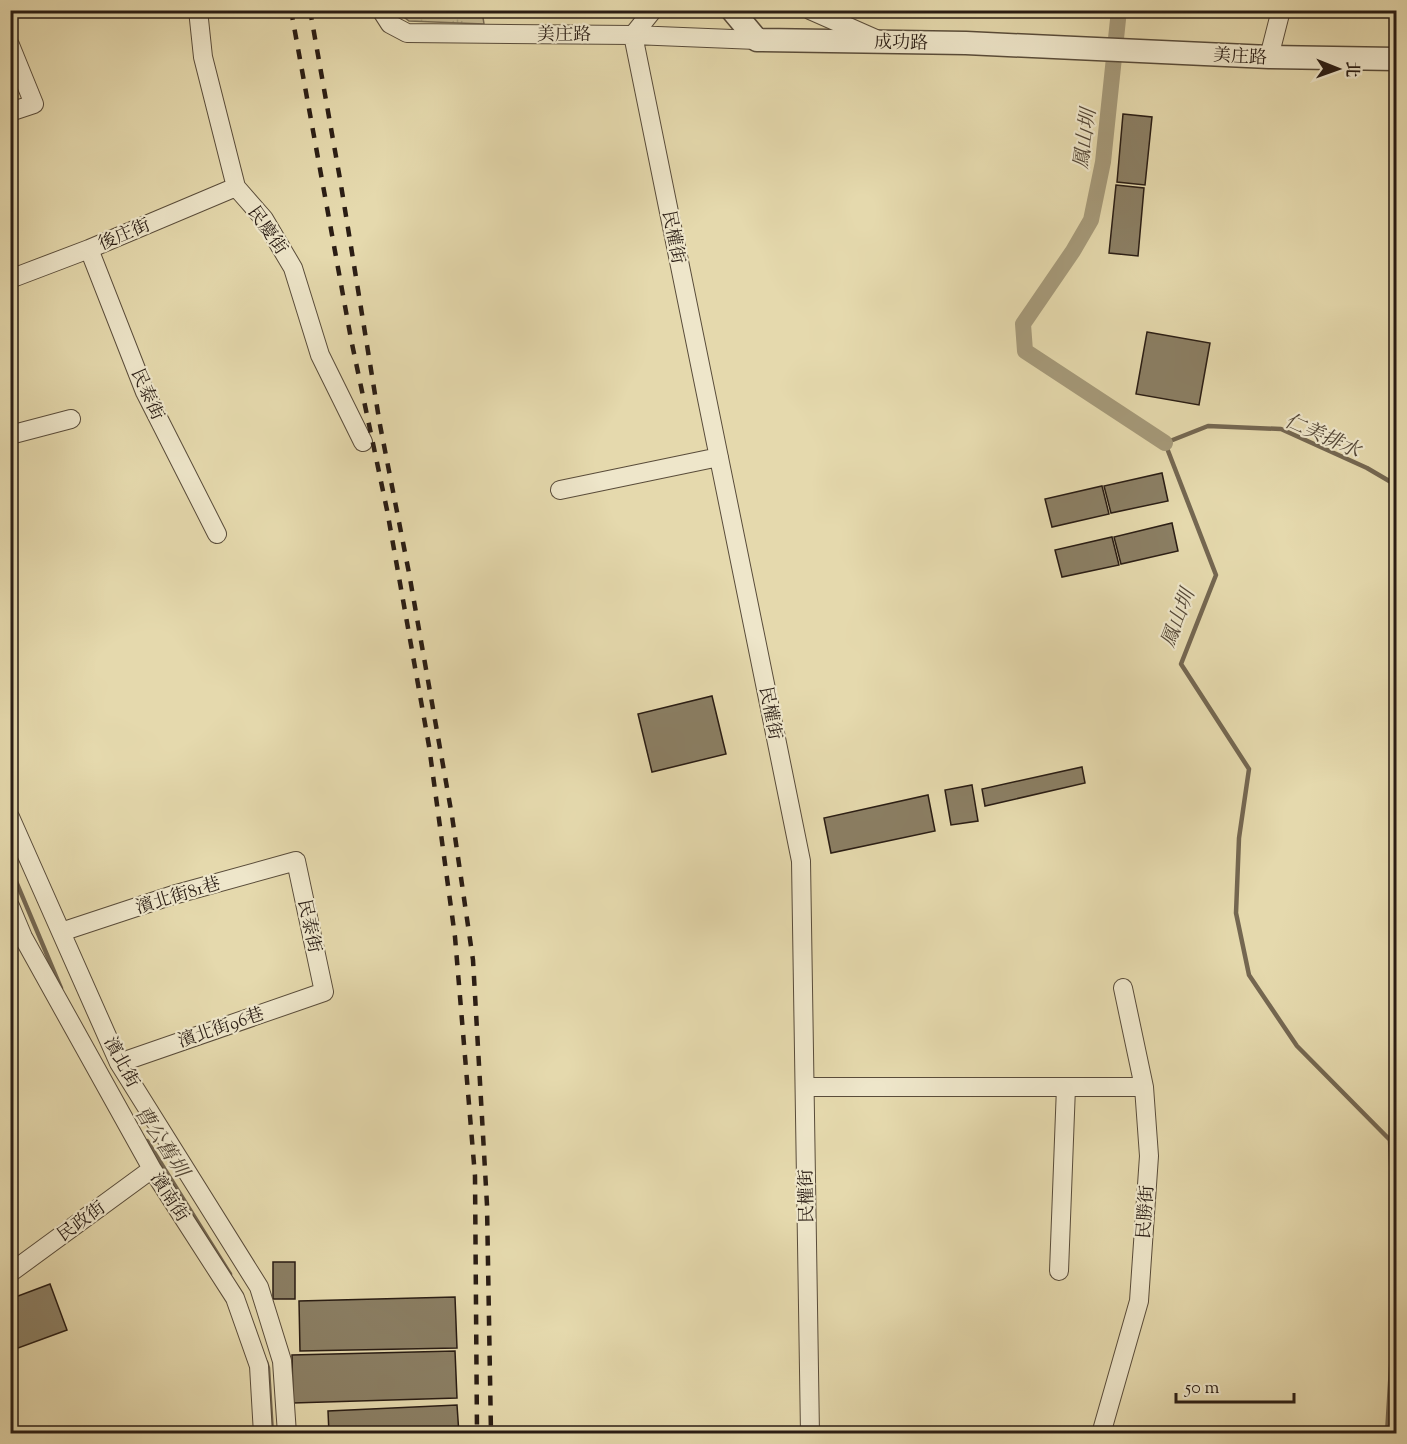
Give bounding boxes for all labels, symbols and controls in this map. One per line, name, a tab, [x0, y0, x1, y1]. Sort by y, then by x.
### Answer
street label: 美庄路	[537, 23, 591, 49]
street label: 成功路	[874, 31, 928, 57]
north arrow	[1308, 39, 1368, 99]
street label: 美庄路	[1212, 44, 1268, 72]
text: 北	[1339, 61, 1362, 77]
water label: 鳳山圳	[1068, 105, 1105, 171]
street label: 民慶街	[240, 202, 292, 261]
street label: 民權街	[654, 208, 690, 266]
street label: 後庄街	[95, 213, 155, 258]
street label: 民泰街	[123, 365, 169, 425]
water label: 仁美排水	[1280, 408, 1366, 468]
water label: 鳳山圳	[1155, 583, 1205, 652]
street label: 民權街	[751, 684, 787, 742]
street label: 濱北街81巷	[133, 872, 224, 922]
street label: 民泰街	[290, 897, 326, 956]
street label: 濱北街96巷	[175, 1002, 268, 1056]
street label: 濱北街	[96, 1033, 144, 1093]
water label: 曹公舊圳	[126, 1101, 195, 1186]
street label: 濱南街	[143, 1168, 194, 1228]
street label: 民權街	[795, 1169, 821, 1223]
street label: 民勝街	[1132, 1184, 1162, 1240]
street label: 民政街	[53, 1196, 112, 1249]
scale bar	[1176, 1366, 1294, 1404]
text: 50 m	[1184, 1376, 1220, 1402]

